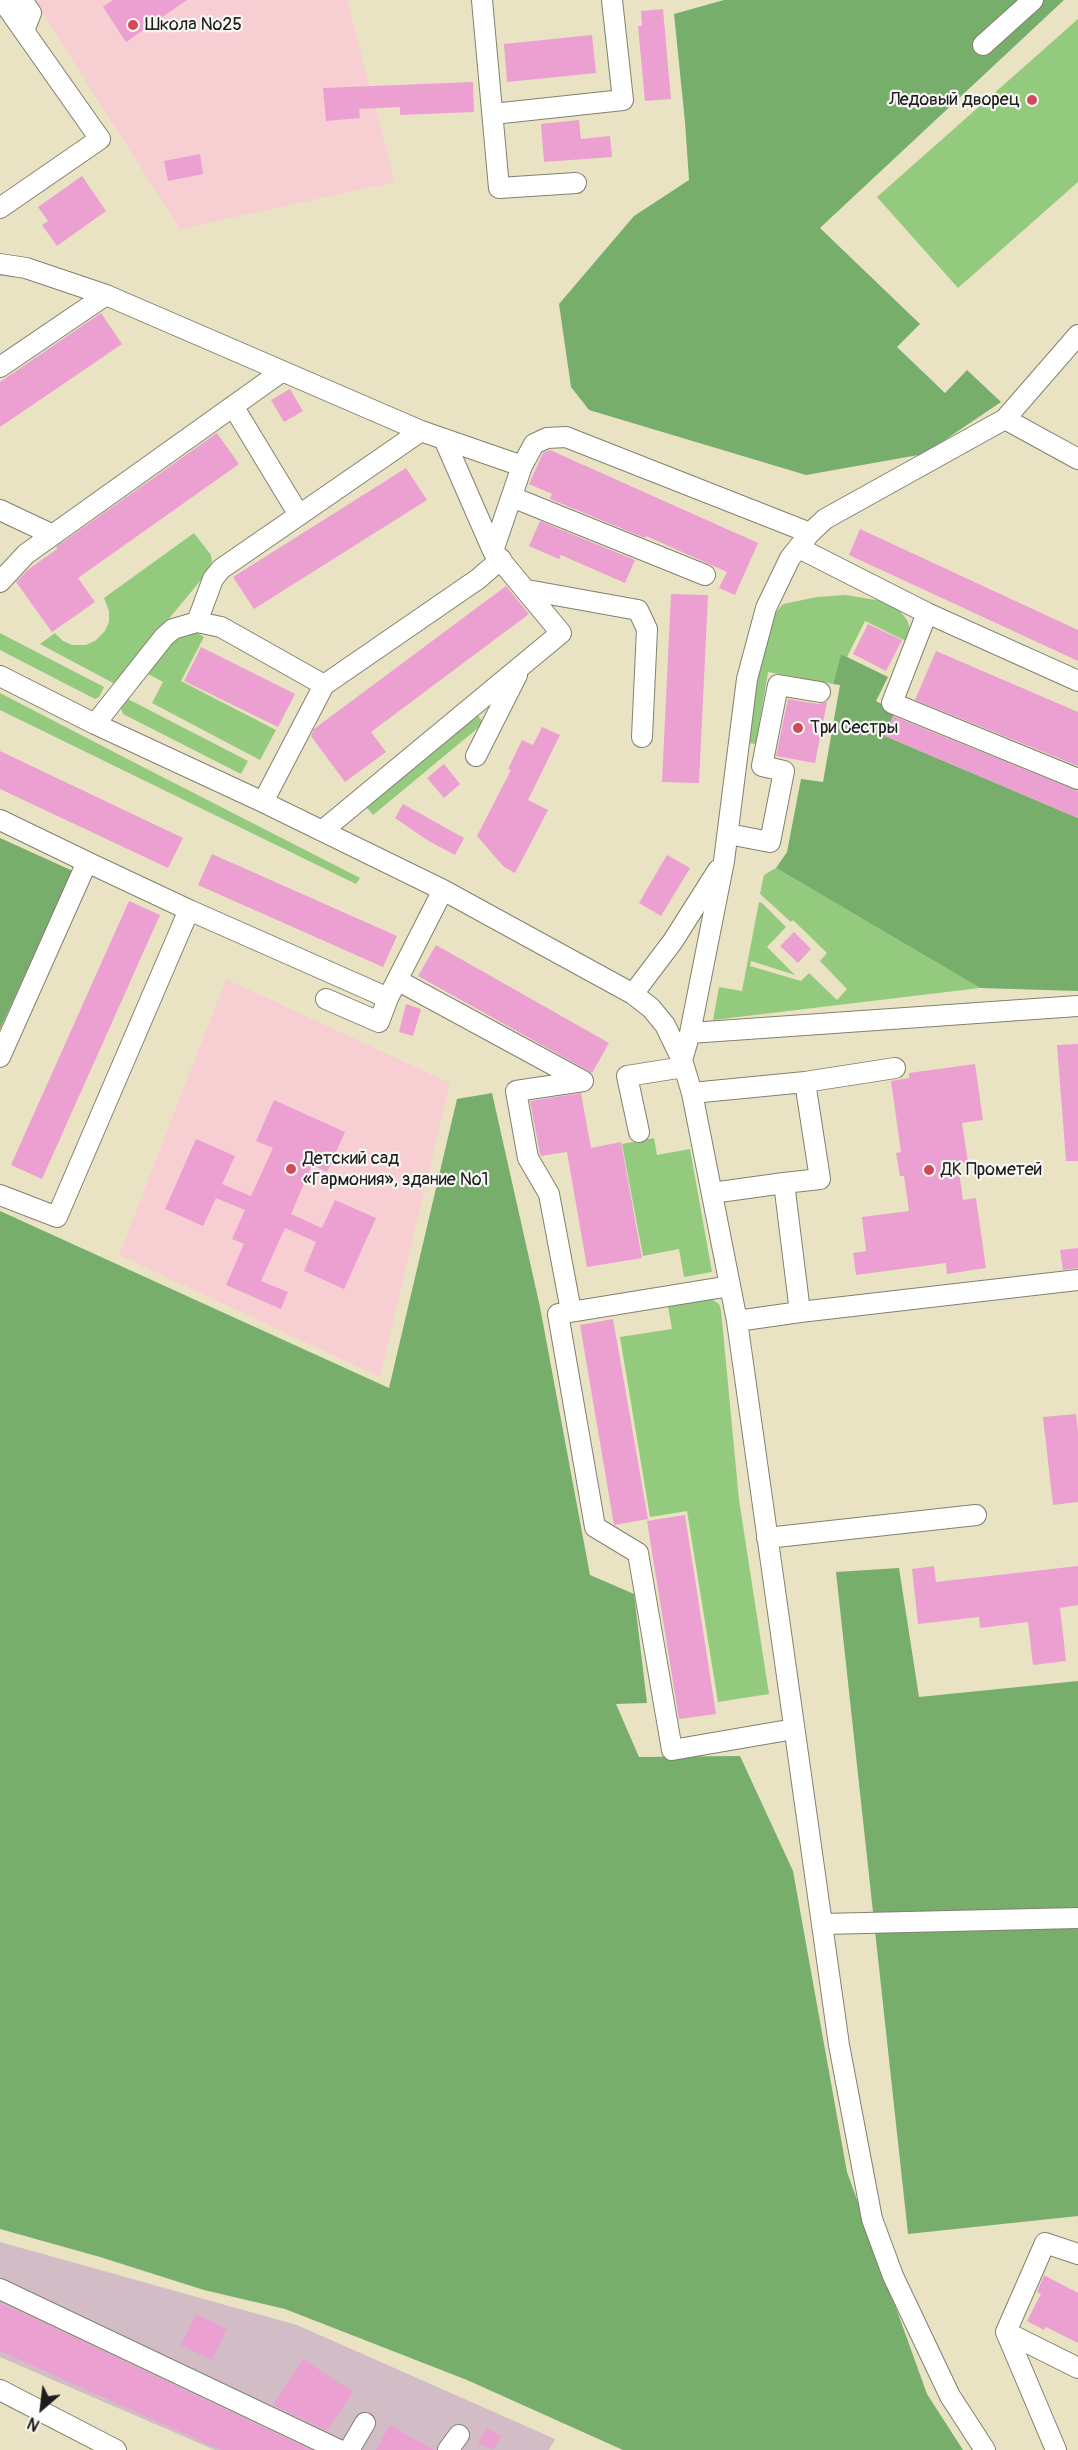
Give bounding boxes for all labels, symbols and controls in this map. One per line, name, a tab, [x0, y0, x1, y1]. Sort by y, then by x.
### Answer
place label: Школа №25	[145, 14, 242, 36]
marker: Школа №25	[126, 18, 140, 32]
place label: Ледовый дворец	[889, 89, 1020, 111]
marker: Ледовый дворец	[1025, 93, 1039, 107]
place label: Три Сестры	[810, 717, 898, 739]
marker: Три Сестры	[791, 721, 805, 735]
place label: Детский сад «Гармония», здание №1	[303, 1148, 489, 1190]
place label: ДК Прометей	[941, 1159, 1042, 1181]
marker: Детский сад «Гармония», здание №1	[284, 1162, 298, 1176]
marker: ДК Прометей	[922, 1163, 936, 1177]
north arrow	[12, 2378, 72, 2438]
text: N	[24, 2413, 43, 2435]

